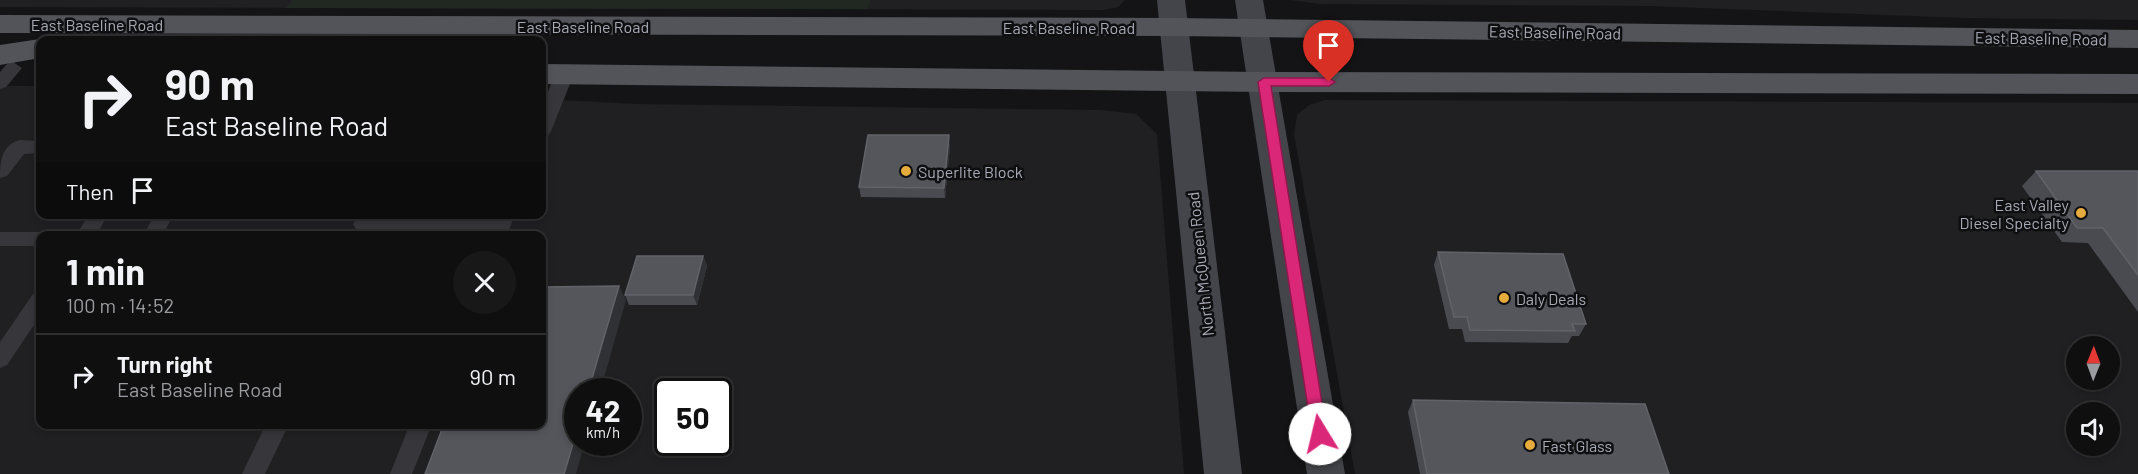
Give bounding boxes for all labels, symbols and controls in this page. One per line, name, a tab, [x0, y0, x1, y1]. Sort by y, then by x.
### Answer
street label: East Baseline Road	[31, 15, 163, 34]
street label: East Baseline Road	[517, 17, 649, 36]
street label: East Baseline Road	[1003, 18, 1135, 37]
pin	[1303, 20, 1354, 82]
street label: East Baseline Road	[1489, 21, 1621, 43]
street label: East Baseline Road	[1975, 27, 2107, 49]
icon: arrive	[1312, 29, 1345, 62]
text: 90 m	[165, 58, 255, 108]
icon: right	[66, 60, 144, 138]
text: East Baseline Road	[165, 109, 388, 141]
place label: Superlite Block	[918, 162, 1023, 181]
marker: Superlite Block	[899, 164, 913, 178]
icon: arrive	[126, 174, 159, 207]
text: Then	[66, 178, 114, 204]
street label: North McQueen Road	[1183, 191, 1217, 337]
place label: East Valley Diesel Specialty	[1959, 195, 2070, 232]
marker: East Valley Diesel Specialty	[2074, 206, 2088, 220]
text: 1 min	[66, 249, 145, 292]
button: close	[453, 251, 516, 314]
place label: Daly Deals	[1516, 289, 1586, 308]
marker: Daly Deals	[1497, 291, 1511, 305]
text: 100 m · 14:52	[66, 293, 174, 317]
north arrow	[2066, 336, 2120, 390]
map controls	[2066, 336, 2120, 456]
text: Turn right	[117, 351, 212, 377]
icon: right	[66, 360, 99, 393]
text: 90 m	[470, 363, 516, 389]
text: East Baseline Road	[117, 377, 282, 401]
speed limit sign: 50	[654, 378, 732, 456]
text: 42	[586, 392, 620, 428]
position arrow	[1288, 402, 1352, 466]
button: sound	[2066, 402, 2120, 456]
text: km/h	[586, 423, 620, 441]
place label: Fast Glass	[1542, 436, 1612, 455]
marker: Fast Glass	[1523, 438, 1537, 452]

